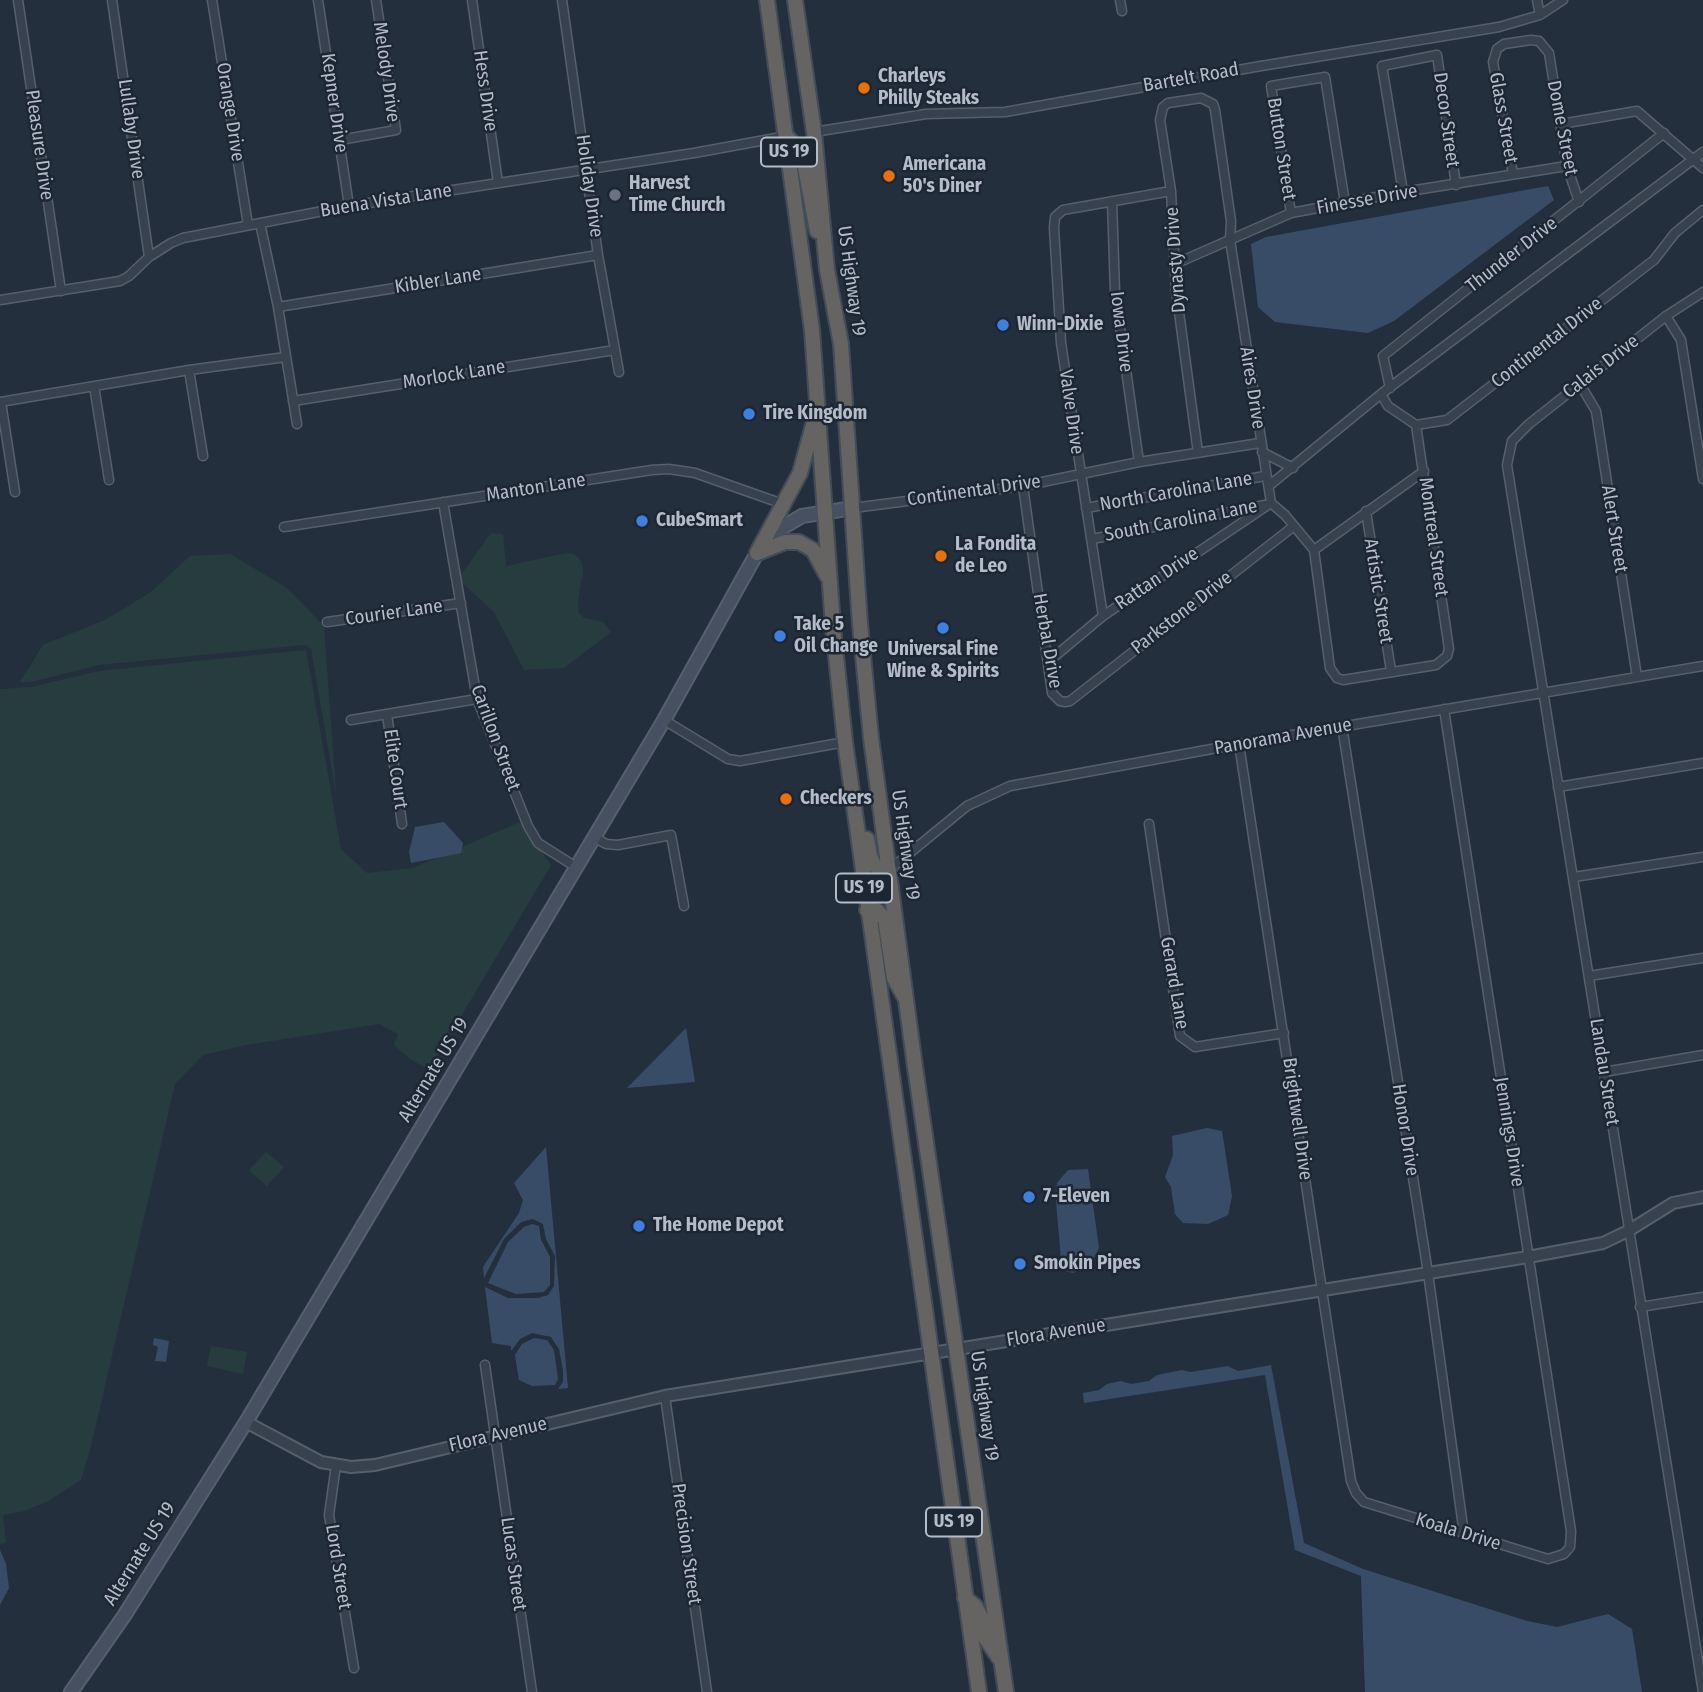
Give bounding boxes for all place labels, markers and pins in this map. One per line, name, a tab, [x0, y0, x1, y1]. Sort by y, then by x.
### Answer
place label: Charleys Philly Steaks	[878, 66, 979, 110]
marker: Charleys Philly Steaks	[856, 80, 872, 96]
place label: Americana 50's Diner	[903, 154, 986, 198]
marker: Americana 50's Diner	[881, 168, 897, 184]
place label: Harvest Time Church	[629, 173, 726, 217]
marker: Harvest Time Church	[607, 187, 623, 203]
place label: Winn-Dixie	[1017, 314, 1103, 336]
marker: Winn-Dixie	[995, 317, 1011, 333]
place label: Tire Kingdom	[763, 403, 867, 425]
marker: Tire Kingdom	[741, 406, 757, 422]
place label: CubeSmart	[656, 510, 743, 532]
marker: CubeSmart	[634, 513, 650, 529]
place label: La Fondita de Leo	[955, 534, 1036, 578]
marker: La Fondita de Leo	[933, 548, 949, 564]
place label: Take 5 Oil Change	[794, 614, 878, 658]
marker: Universal Fine Wine & Spirits	[935, 620, 951, 636]
marker: Take 5 Oil Change	[772, 628, 788, 644]
place label: Universal Fine Wine & Spirits	[887, 639, 999, 683]
place label: Checkers	[800, 788, 872, 810]
marker: Checkers	[778, 791, 794, 807]
place label: 7-Eleven	[1043, 1186, 1110, 1208]
marker: 7-Eleven	[1021, 1189, 1037, 1205]
place label: The Home Depot	[653, 1215, 784, 1237]
marker: The Home Depot	[631, 1218, 647, 1234]
place label: Smokin Pipes	[1034, 1253, 1141, 1275]
marker: Smokin Pipes	[1012, 1256, 1028, 1272]

